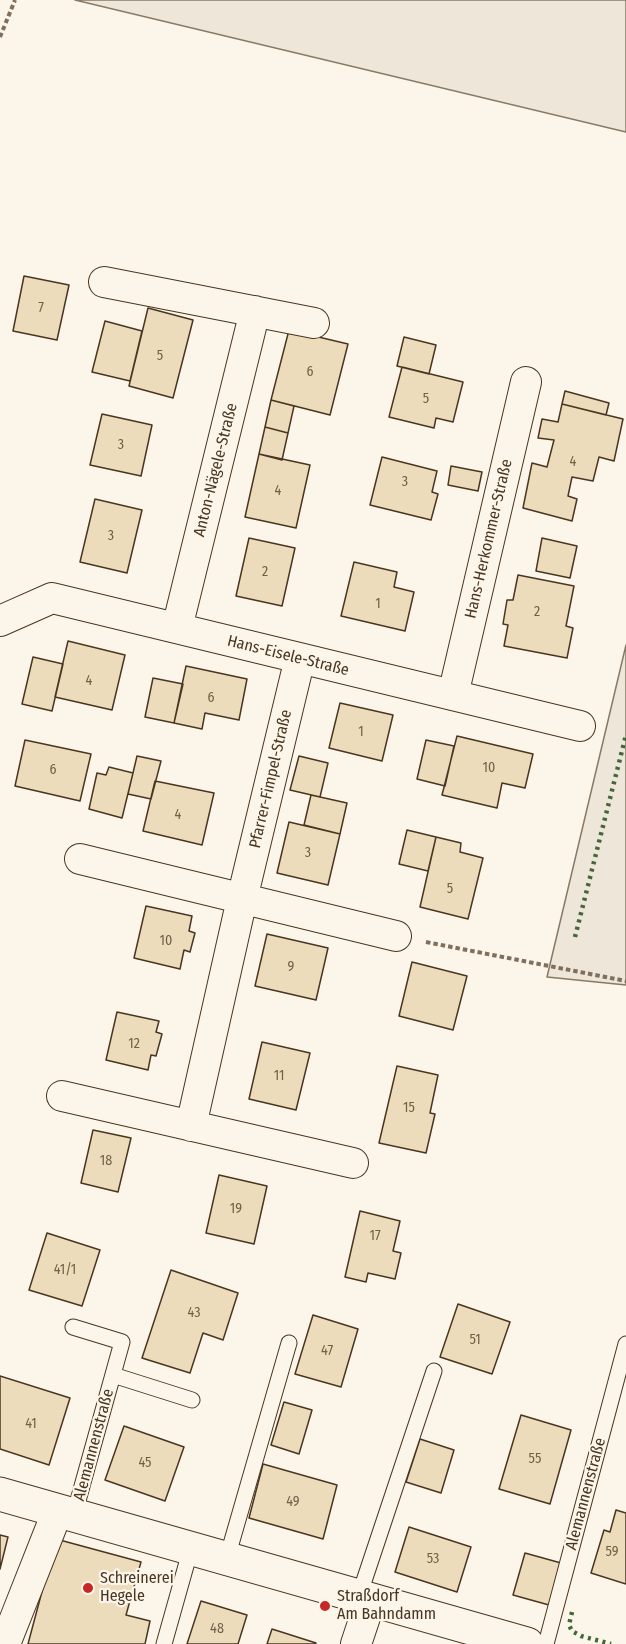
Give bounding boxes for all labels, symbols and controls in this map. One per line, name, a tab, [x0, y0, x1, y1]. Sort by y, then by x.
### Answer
house number: 7	[38, 300, 44, 316]
house number: 5	[157, 348, 163, 364]
house number: 6	[307, 364, 313, 380]
house number: 5	[423, 391, 429, 407]
street label: Anton-Nägele-Straße	[190, 401, 242, 539]
house number: 3	[118, 437, 124, 453]
house number: 4	[570, 454, 576, 470]
street label: Hans-Herkommer-Straße	[461, 458, 517, 620]
house number: 3	[402, 474, 408, 490]
house number: 4	[275, 483, 281, 499]
house number: 3	[108, 528, 114, 544]
house number: 2	[262, 564, 268, 580]
house number: 1	[375, 596, 381, 612]
house number: 2	[534, 604, 540, 620]
street label: Hans-Eisele-Straße	[225, 632, 351, 680]
house number: 4	[86, 673, 92, 689]
house number: 6	[208, 690, 214, 706]
street label: Pfarrer-Fimpel-Straße	[246, 708, 296, 850]
house number: 1	[358, 724, 364, 740]
house number: 10	[483, 760, 495, 776]
house number: 6	[50, 762, 56, 778]
house number: 4	[175, 807, 181, 823]
house number: 3	[305, 845, 311, 861]
house number: 5	[447, 881, 453, 897]
house number: 10	[160, 933, 172, 949]
house number: 9	[288, 959, 294, 975]
house number: 12	[128, 1036, 140, 1052]
house number: 11	[274, 1068, 284, 1084]
house number: 15	[403, 1100, 415, 1116]
house number: 18	[100, 1153, 112, 1169]
house number: 19	[230, 1201, 242, 1217]
house number: 17	[369, 1228, 381, 1244]
house number: 41/1	[54, 1262, 76, 1278]
house number: 43	[188, 1305, 200, 1321]
house number: 51	[469, 1332, 481, 1348]
house number: 47	[321, 1343, 333, 1359]
street label: Alemannenstraße	[70, 1387, 118, 1503]
house number: 41	[25, 1416, 37, 1432]
street label: Alemannenstraße	[562, 1436, 610, 1552]
house number: 55	[529, 1451, 541, 1467]
house number: 45	[138, 1455, 152, 1471]
house number: 49	[286, 1494, 300, 1510]
house number: 59	[605, 1544, 619, 1560]
house number: 53	[427, 1551, 439, 1567]
place label: Schreinerei Hegele	[100, 1569, 174, 1607]
marker: Schreinerei Hegele	[81, 1581, 95, 1595]
place label: Straßdorf Am Bahndamm	[337, 1587, 436, 1625]
marker: Straßdorf Am Bahndamm	[318, 1599, 332, 1613]
house number: 48	[210, 1621, 224, 1637]

